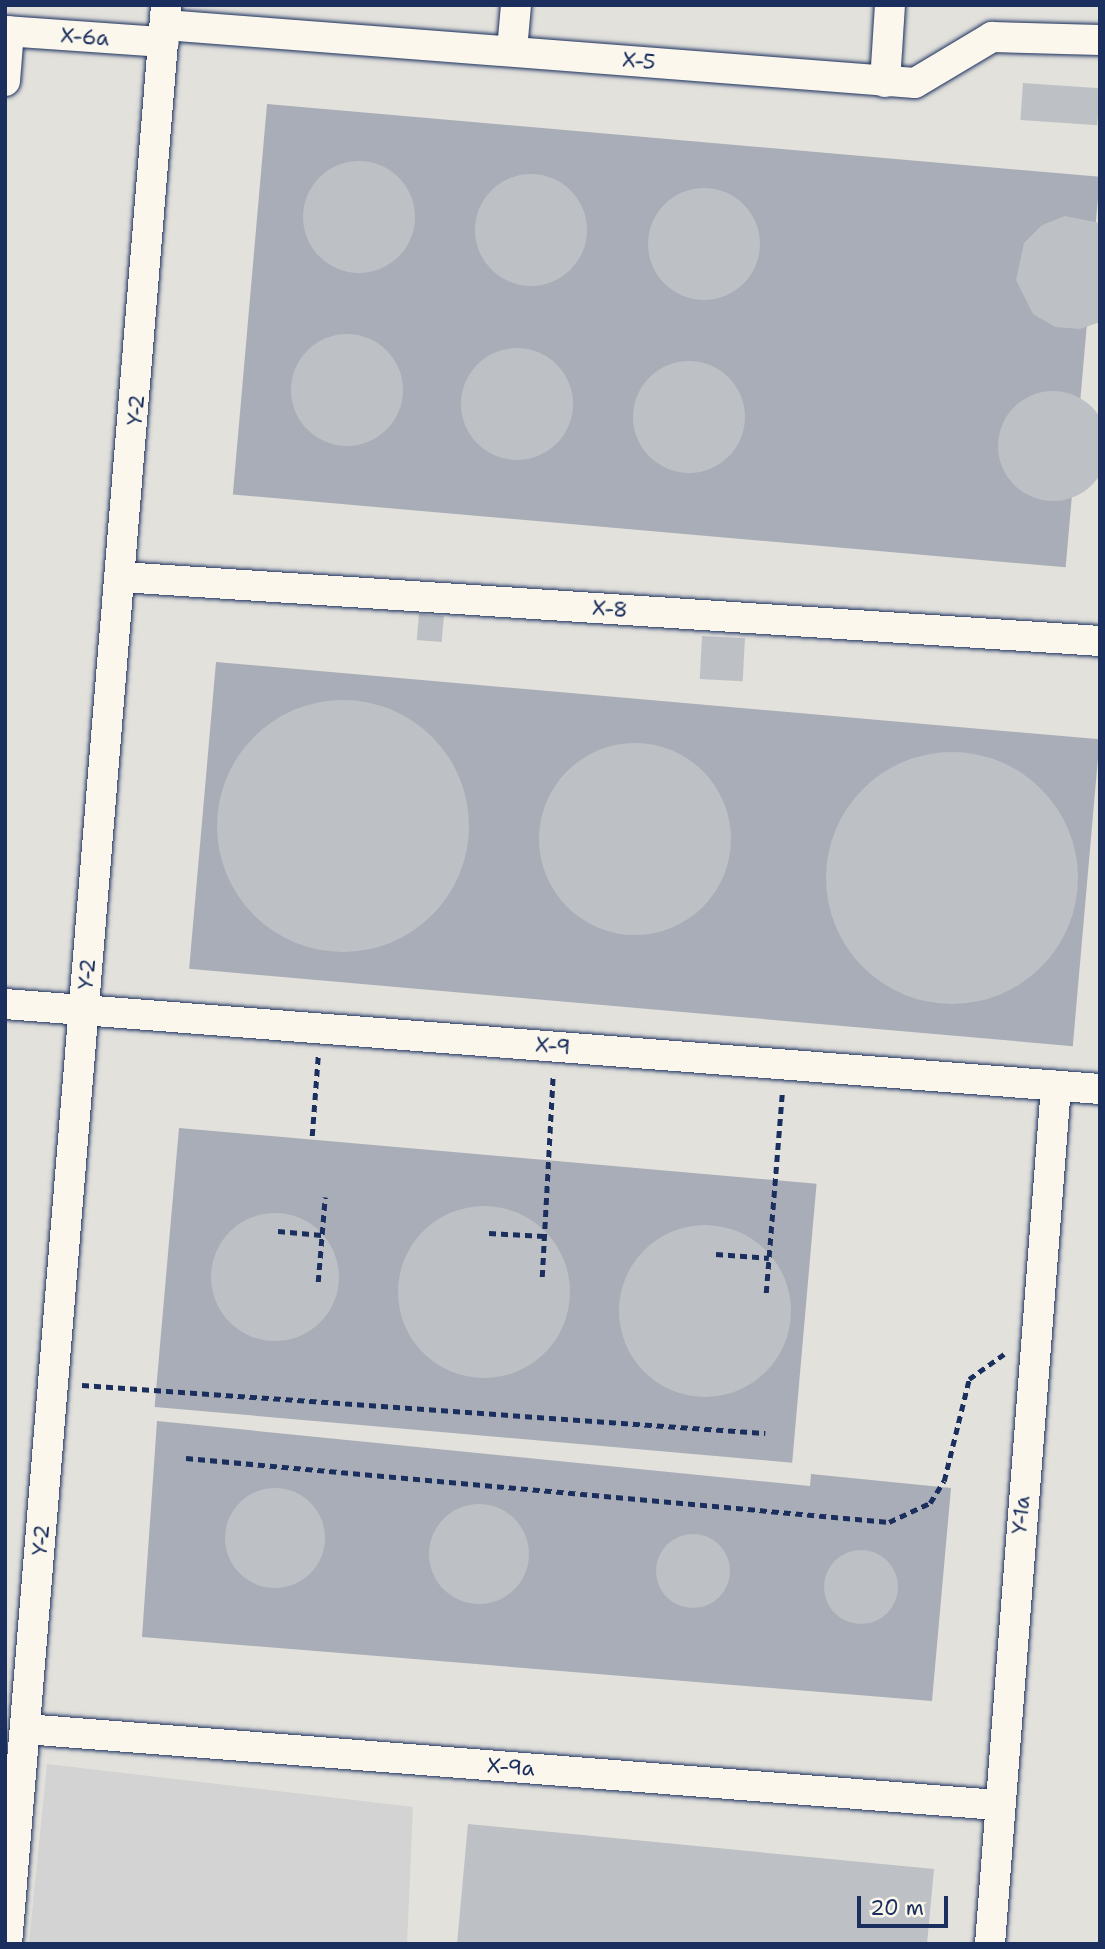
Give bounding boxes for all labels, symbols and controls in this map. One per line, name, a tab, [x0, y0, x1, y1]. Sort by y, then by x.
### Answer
street label: X-6a	[60, 23, 110, 51]
street label: X-5	[621, 47, 657, 75]
street label: Y-2	[122, 393, 150, 427]
street label: X-8	[591, 595, 629, 623]
street label: Y-2	[73, 957, 101, 991]
street label: X-9	[535, 1032, 571, 1060]
street label: Y-1a	[1007, 1495, 1035, 1535]
street label: Y-2	[27, 1523, 55, 1557]
street label: X-9a	[486, 1753, 536, 1781]
scale bar	[860, 1882, 951, 1926]
text: 20 m	[870, 1894, 924, 1922]

